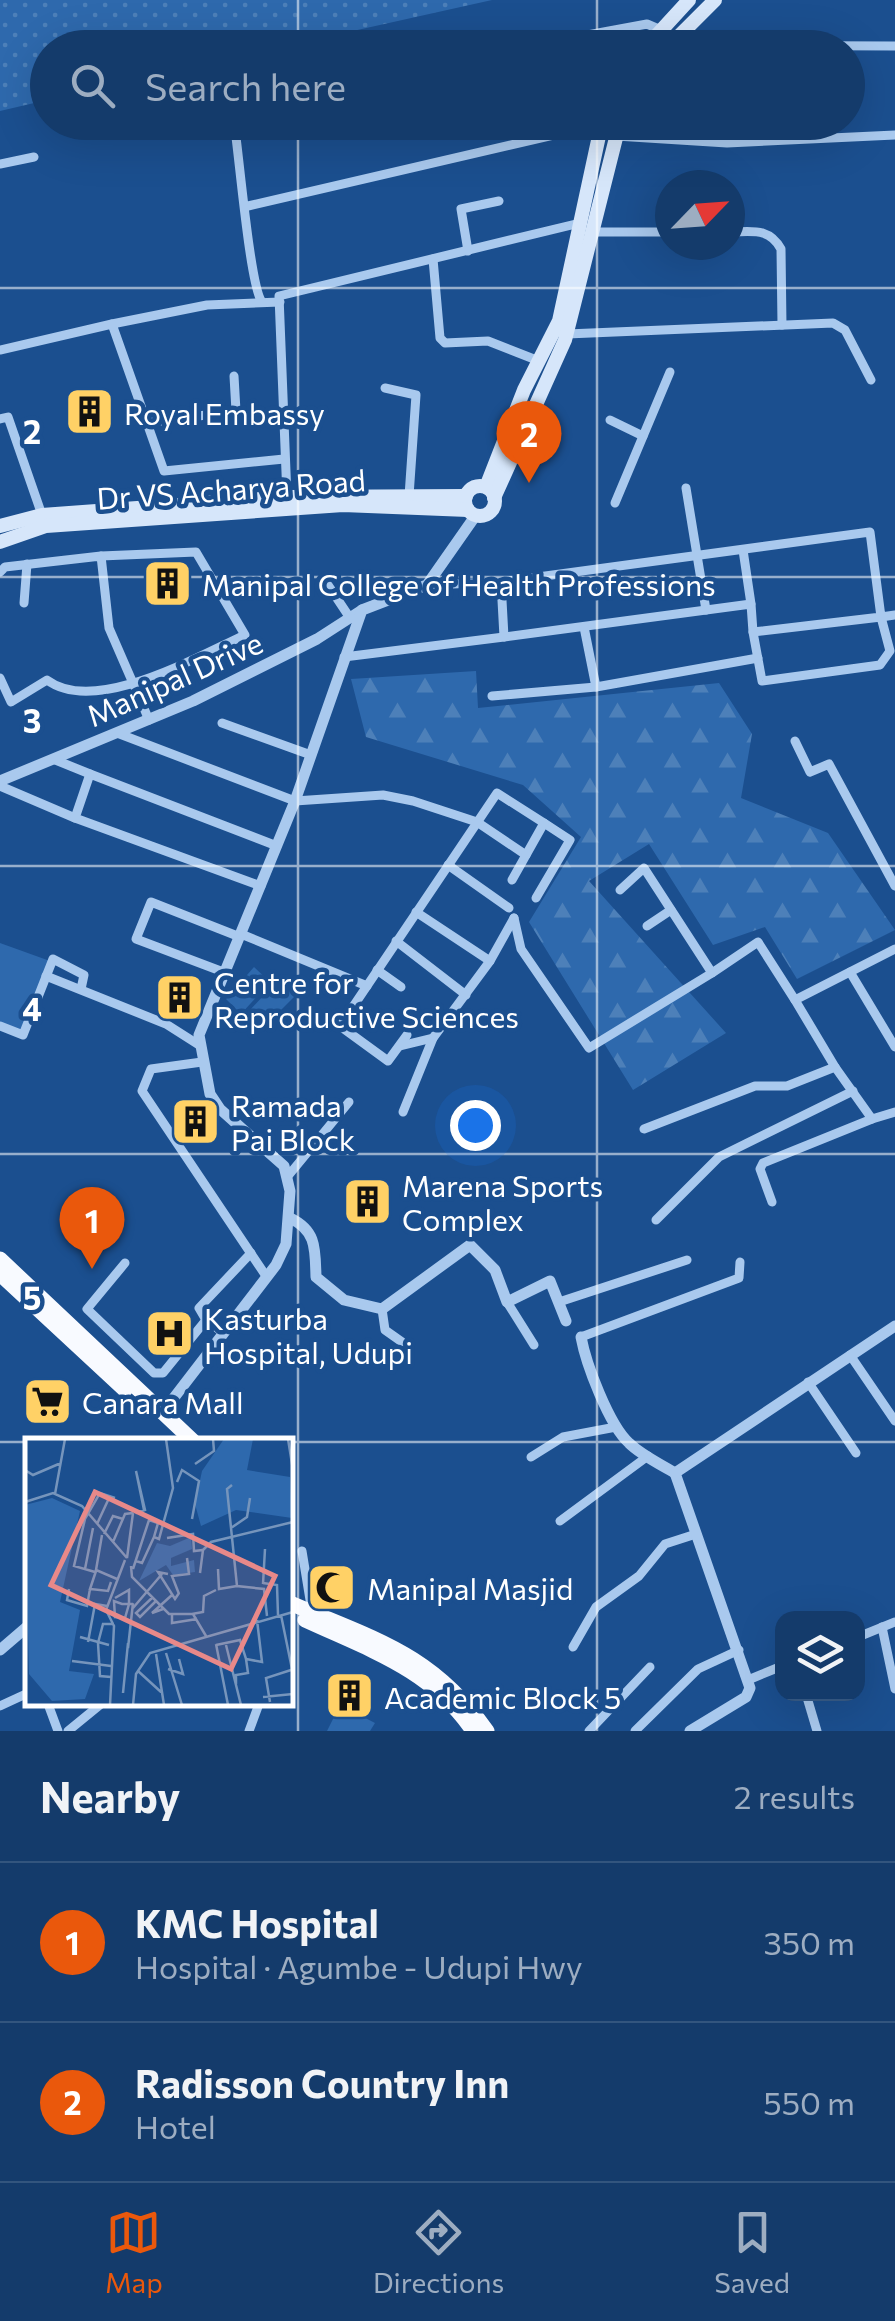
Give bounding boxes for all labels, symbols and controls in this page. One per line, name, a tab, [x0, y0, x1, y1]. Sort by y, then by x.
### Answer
search box	[30, 30, 865, 140]
icon: search	[65, 58, 120, 113]
text: Search here	[145, 62, 346, 109]
north arrow	[655, 170, 745, 260]
building icon: Royal Embassy	[63, 386, 115, 438]
place label: Royal Embassy	[124, 394, 325, 431]
pin: 2	[496, 400, 562, 483]
text: 2	[23, 411, 41, 451]
street label: Dr VS Acharya Road	[95, 460, 367, 516]
building icon: Manipal College of Health Professions	[141, 557, 193, 609]
place label: Manipal College of Health Professions	[202, 565, 716, 602]
street label: Manipal Drive	[80, 623, 268, 733]
text: 3	[23, 700, 41, 740]
place label: Centre for Reproductive Sciences	[214, 963, 519, 1034]
building icon: Centre for Reproductive Sciences	[153, 972, 205, 1024]
text: 4	[22, 988, 42, 1028]
place label: Ramada Pai Block	[231, 1086, 355, 1157]
building icon: Ramada Pai Block	[170, 1095, 222, 1147]
your location	[450, 1100, 501, 1151]
place label: Marena Sports Complex	[402, 1166, 603, 1237]
building icon: Marena Sports Complex	[341, 1175, 393, 1227]
pin: 1	[59, 1186, 124, 1269]
text: 5	[23, 1277, 41, 1317]
place label: Kasturba Hospital, Udupi	[204, 1299, 413, 1370]
hospital icon: Kasturba Hospital, Udupi	[143, 1308, 195, 1360]
supermarket icon: Canara Mall	[21, 1375, 73, 1427]
place label: Canara Mall	[82, 1383, 244, 1420]
inset map	[25, 1438, 292, 1706]
mosque icon: Manipal Masjid	[306, 1561, 358, 1613]
place label: Manipal Masjid	[367, 1569, 573, 1606]
map controls	[775, 1611, 865, 1701]
button: layers	[775, 1611, 865, 1701]
building icon: Academic Block 5	[323, 1670, 375, 1722]
place label: Academic Block 5	[384, 1678, 621, 1715]
text: Nearby	[40, 1770, 180, 1822]
text: 2 results	[734, 1776, 855, 1816]
text: KMC Hospital	[135, 1899, 379, 1946]
text: 1	[65, 1922, 80, 1962]
text: 350 m	[763, 1922, 855, 1962]
text: Hospital · Agumbe - Udupi Hwy	[135, 1946, 583, 1986]
text: Radisson Country Inn	[135, 2059, 509, 2106]
text: 2	[63, 2082, 82, 2122]
text: 550 m	[763, 2082, 855, 2122]
text: Hotel	[135, 2106, 216, 2146]
tab: Map	[105, 2205, 163, 2299]
tab: Directions	[373, 2205, 504, 2299]
tab: Saved	[714, 2205, 790, 2299]

